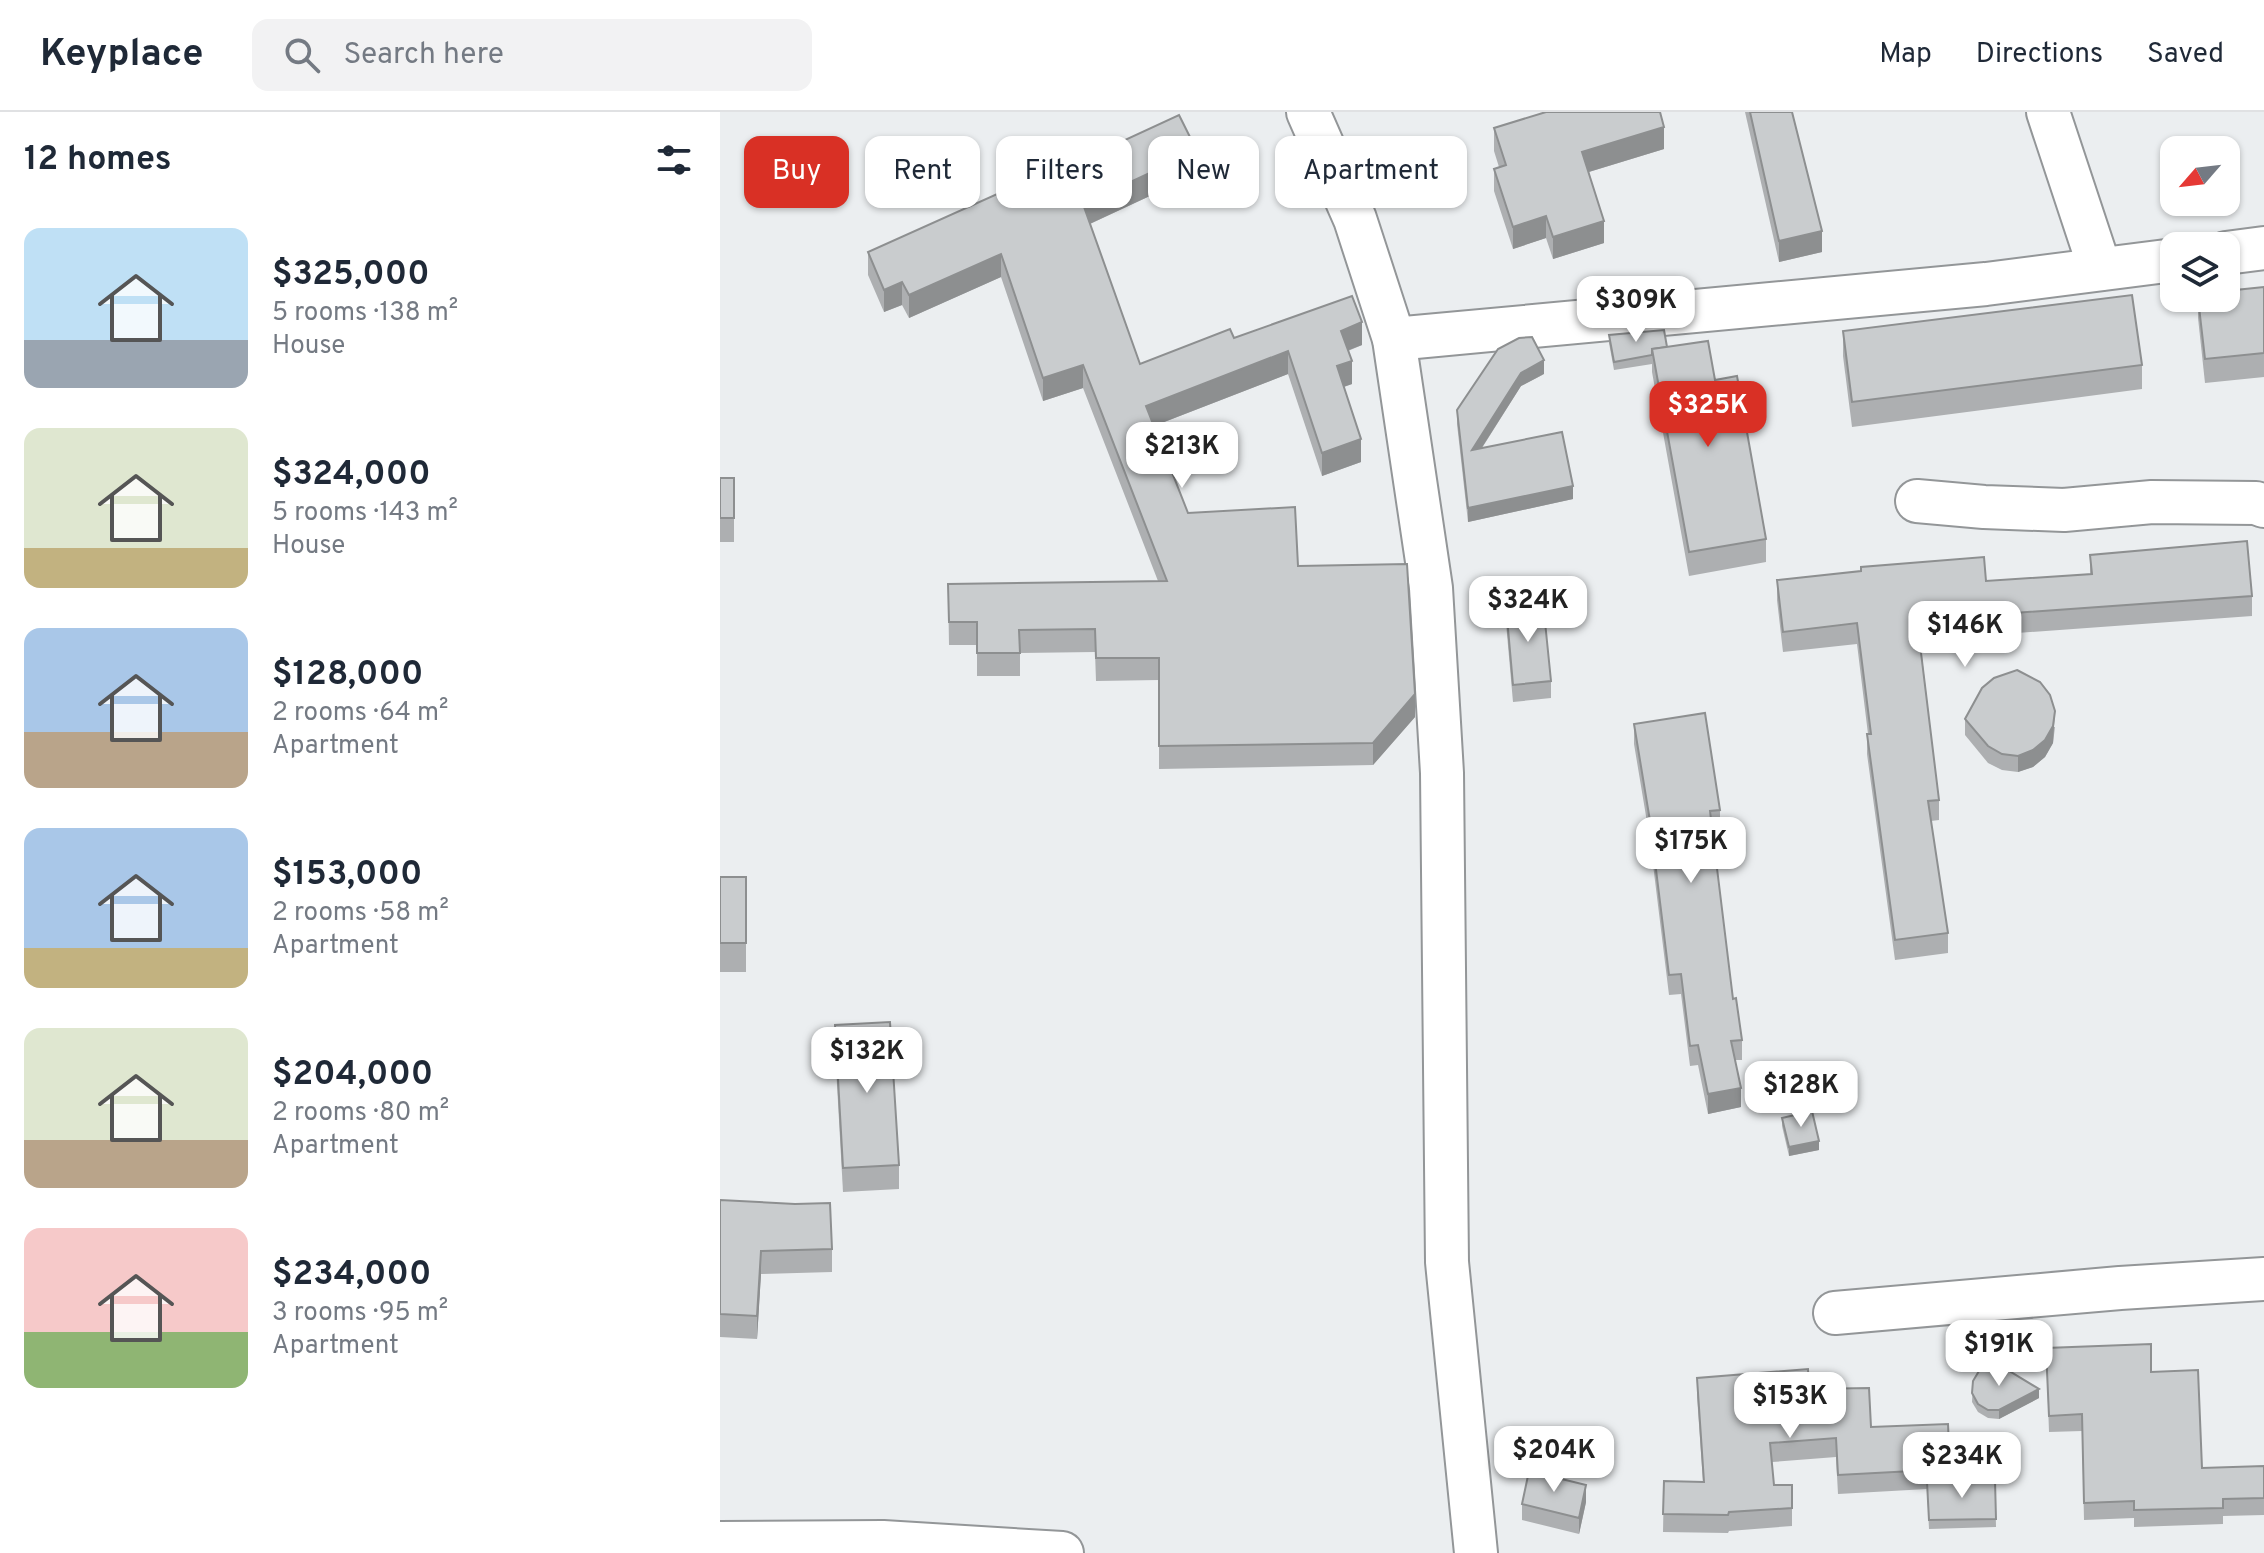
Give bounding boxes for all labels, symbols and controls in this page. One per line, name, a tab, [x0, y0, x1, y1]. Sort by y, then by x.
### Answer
search box	[252, 19, 812, 91]
text: Keyplace	[40, 31, 204, 80]
icon: search	[280, 33, 324, 77]
text: Search here	[344, 37, 504, 74]
text: Map	[1879, 37, 1932, 73]
text: Directions	[1976, 37, 2103, 73]
text: Saved	[2147, 37, 2224, 73]
chip: Buy	[744, 136, 849, 208]
chip: Rent	[865, 136, 980, 208]
chip: Filters	[996, 136, 1132, 208]
chip: New	[1148, 136, 1259, 208]
chip: Apartment	[1275, 136, 1467, 208]
north arrow	[2160, 136, 2240, 216]
map controls	[2160, 136, 2240, 312]
icon: filters	[652, 138, 696, 182]
text: 12 homes	[24, 139, 171, 182]
button: layers	[2160, 232, 2240, 312]
text: $325,000	[272, 254, 430, 297]
icon: home	[88, 260, 184, 356]
pin: $309K	[1580, 276, 1692, 344]
text: $309K	[1595, 285, 1677, 318]
text: 5 rooms · 138 m²	[272, 297, 458, 330]
text: House	[272, 330, 345, 363]
pin: $325K	[1652, 381, 1764, 449]
text: $325K	[1668, 390, 1748, 423]
pin: $213K	[1126, 422, 1238, 490]
text: $213K	[1144, 431, 1220, 464]
text: $324,000	[272, 454, 431, 497]
icon: home	[88, 460, 184, 556]
text: 5 rooms · 143 m²	[272, 497, 458, 530]
text: House	[272, 530, 345, 563]
pin: $324K	[1472, 576, 1584, 644]
text: $324K	[1487, 585, 1569, 618]
pin: $146K	[1909, 601, 2021, 669]
text: $146K	[1926, 610, 2004, 643]
text: $128,000	[272, 654, 423, 697]
icon: home	[88, 660, 184, 756]
text: 2 rooms · 64 m²	[272, 697, 448, 730]
text: Apartment	[272, 730, 399, 763]
pin: $175K	[1635, 817, 1747, 885]
text: $175K	[1654, 826, 1728, 859]
text: $153,000	[272, 854, 422, 897]
icon: home	[88, 860, 184, 956]
text: 2 rooms · 58 m²	[272, 897, 449, 930]
text: Apartment	[272, 930, 399, 963]
pin: $132K	[811, 1027, 923, 1095]
text: $132K	[829, 1036, 905, 1069]
text: $204,000	[272, 1054, 433, 1097]
icon: home	[88, 1060, 184, 1156]
pin: $128K	[1745, 1061, 1857, 1129]
text: $128K	[1763, 1070, 1839, 1103]
text: 2 rooms · 80 m²	[272, 1097, 449, 1130]
text: Apartment	[272, 1130, 399, 1163]
text: $234,000	[272, 1254, 431, 1297]
icon: home	[88, 1260, 184, 1356]
text: 3 rooms · 95 m²	[272, 1297, 448, 1330]
pin: $191K	[1943, 1320, 2055, 1388]
text: $191K	[1964, 1329, 2034, 1362]
text: Apartment	[272, 1330, 399, 1363]
pin: $153K	[1734, 1372, 1846, 1440]
text: $153K	[1752, 1381, 1828, 1414]
pin: $204K	[1498, 1426, 1610, 1494]
pin: $234K	[1906, 1432, 2018, 1500]
text: $204K	[1512, 1435, 1596, 1468]
text: $234K	[1921, 1441, 2003, 1474]

